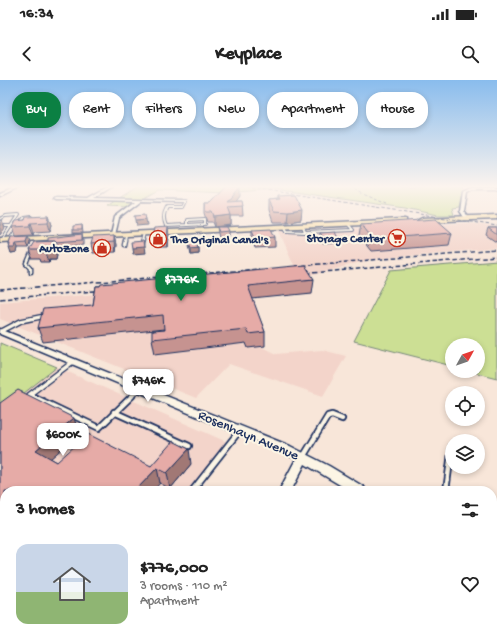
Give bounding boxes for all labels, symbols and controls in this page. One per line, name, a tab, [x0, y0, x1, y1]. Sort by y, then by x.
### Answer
text: 16:34	[20, 5, 53, 23]
icon: back	[16, 43, 38, 65]
icon: search	[459, 43, 481, 65]
text: Keyplace	[215, 44, 282, 65]
chip: Buy	[12, 92, 61, 128]
chip: Rent	[69, 92, 124, 128]
chip: Filters	[132, 92, 196, 128]
chip: New	[204, 92, 259, 128]
chip: Apartment	[267, 92, 358, 128]
chip: House	[366, 92, 428, 128]
supermarket icon: Storage Center	[387, 228, 407, 248]
shop icon: The Original Canal's	[148, 229, 168, 249]
place label: Storage Center	[307, 233, 386, 247]
place label: The Original Canal's	[170, 234, 269, 248]
shop icon: AutoZone	[92, 238, 112, 258]
place label: AutoZone	[38, 243, 90, 257]
pin: $776K	[153, 268, 209, 302]
text: $776K	[164, 273, 198, 288]
north arrow	[445, 338, 485, 378]
map controls	[445, 338, 485, 474]
pin: $746K	[120, 369, 176, 403]
text: $746K	[132, 374, 164, 389]
button: locate	[445, 386, 485, 426]
street label: Rosenhayn Avenue	[195, 407, 302, 466]
pin: $600K	[35, 423, 91, 457]
text: $600K	[46, 428, 80, 443]
button: layers	[445, 434, 485, 474]
icon: filters	[459, 499, 481, 521]
text: 3 homes	[16, 500, 74, 520]
text: $776,000	[140, 559, 208, 579]
icon: home	[48, 560, 96, 608]
icon: heart	[459, 573, 481, 595]
text: 3 rooms · 110 m²	[140, 579, 228, 594]
text: Apartment	[140, 594, 199, 609]

